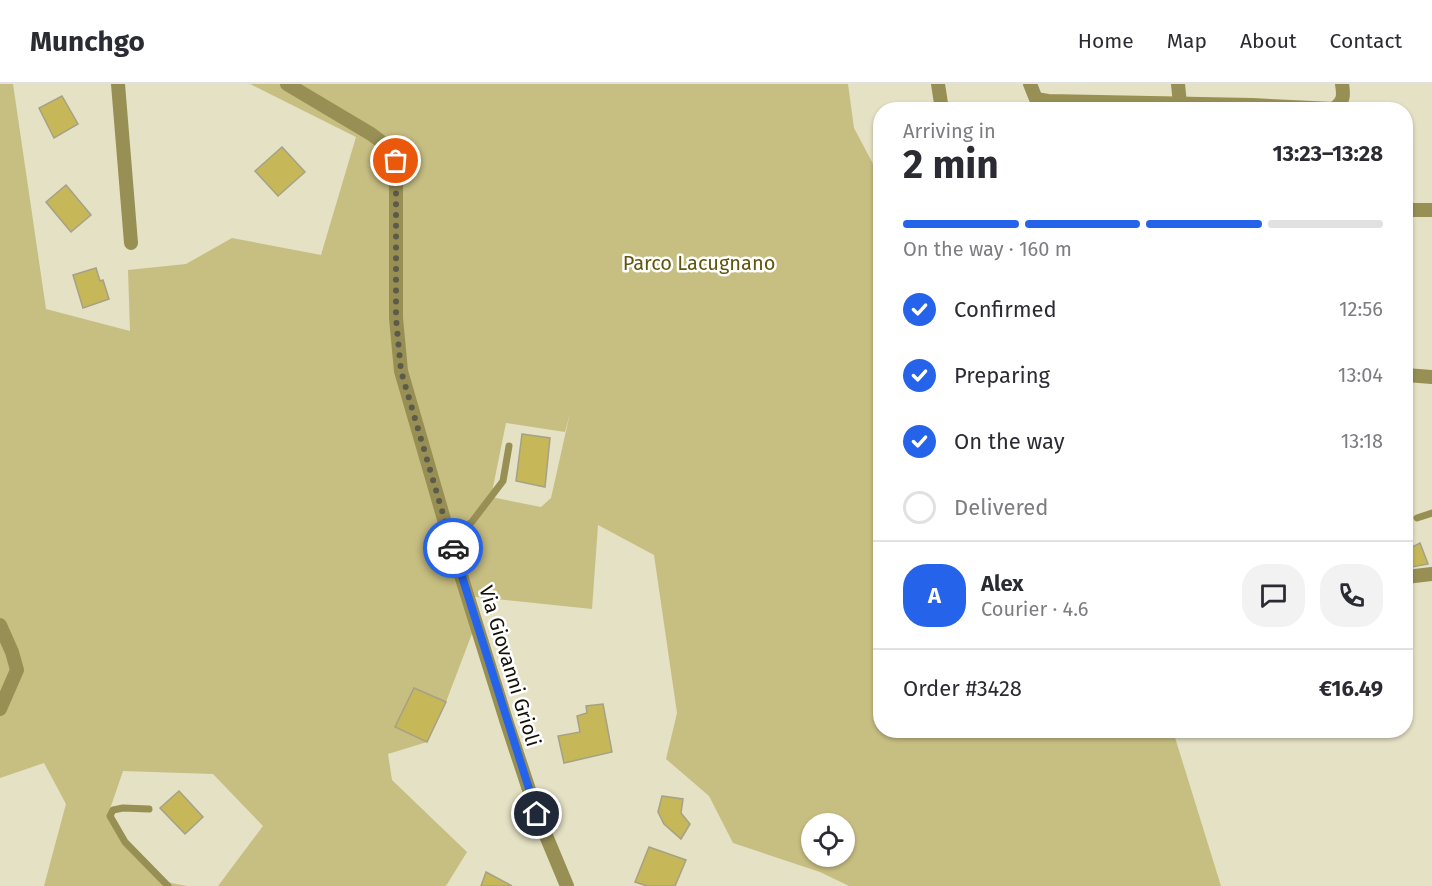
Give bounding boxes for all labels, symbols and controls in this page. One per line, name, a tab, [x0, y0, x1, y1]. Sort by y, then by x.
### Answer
text: Munchgo	[30, 25, 145, 58]
text: Home	[1078, 28, 1134, 54]
text: Map	[1167, 28, 1207, 54]
text: About	[1240, 28, 1297, 54]
text: Contact	[1330, 28, 1402, 54]
text: Arriving in	[903, 119, 996, 143]
pin	[370, 135, 421, 186]
text: 13:23–13:28	[1272, 140, 1383, 167]
text: 2 min	[903, 142, 999, 188]
icon: bag	[379, 144, 412, 177]
text: On the way · 160 m	[903, 237, 1072, 261]
park label: Parco Lacugnano	[623, 251, 775, 275]
icon: check	[903, 293, 936, 326]
text: Confirmed	[954, 296, 1057, 323]
text: 12:56	[1339, 297, 1383, 321]
icon: check	[903, 359, 936, 392]
text: Preparing	[954, 362, 1050, 389]
text: 13:04	[1338, 363, 1383, 387]
icon: check	[903, 425, 936, 458]
text: On the way	[954, 428, 1065, 455]
text: 13:18	[1341, 429, 1383, 453]
text: Delivered	[954, 494, 1049, 521]
courier	[423, 518, 483, 578]
icon: car	[437, 532, 470, 565]
button: chat	[1242, 564, 1305, 627]
button: phone	[1320, 564, 1383, 627]
text: Alex	[981, 570, 1024, 597]
text: A	[928, 582, 941, 609]
street label: Via Giovanni Grioli	[474, 583, 546, 749]
text: Courier · 4.6	[981, 597, 1088, 621]
text: Order #3428	[903, 675, 1022, 702]
text: €16.49	[1319, 675, 1383, 702]
pin	[511, 788, 562, 839]
icon: home	[520, 797, 553, 830]
map controls	[801, 813, 855, 867]
button: locate	[801, 813, 855, 867]

